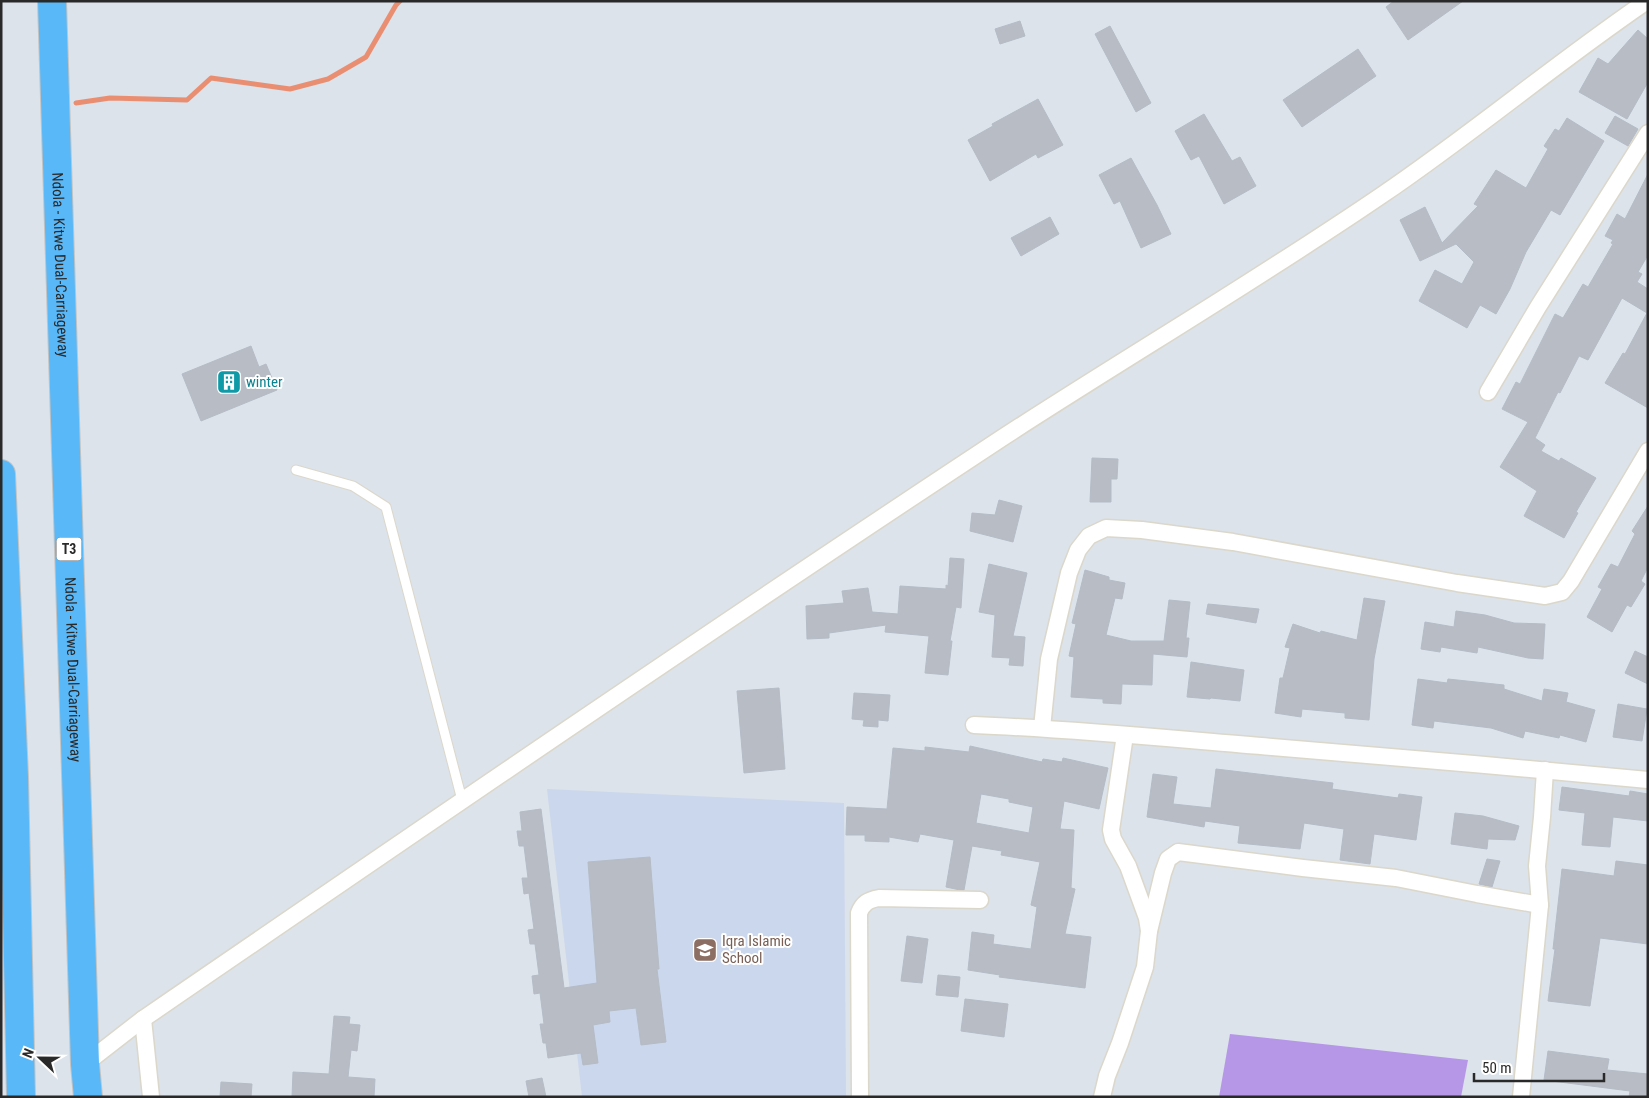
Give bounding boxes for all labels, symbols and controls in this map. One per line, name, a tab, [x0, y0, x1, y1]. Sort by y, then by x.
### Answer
street label: Ndola - Kitwe Dual-Carriageway	[48, 172, 72, 358]
building icon: winter	[216, 369, 242, 395]
place label: winter	[246, 373, 283, 391]
road number: T3	[56, 538, 82, 560]
street label: Ndola - Kitwe Dual-Carriageway	[61, 577, 85, 762]
place label: Iqra Islamic School	[722, 932, 791, 967]
school or university icon: Iqra Islamic School	[692, 937, 718, 963]
north arrow	[15, 1033, 65, 1083]
text: N	[19, 1046, 37, 1060]
scale bar	[1474, 1050, 1604, 1082]
text: 50 m	[1482, 1059, 1512, 1077]

